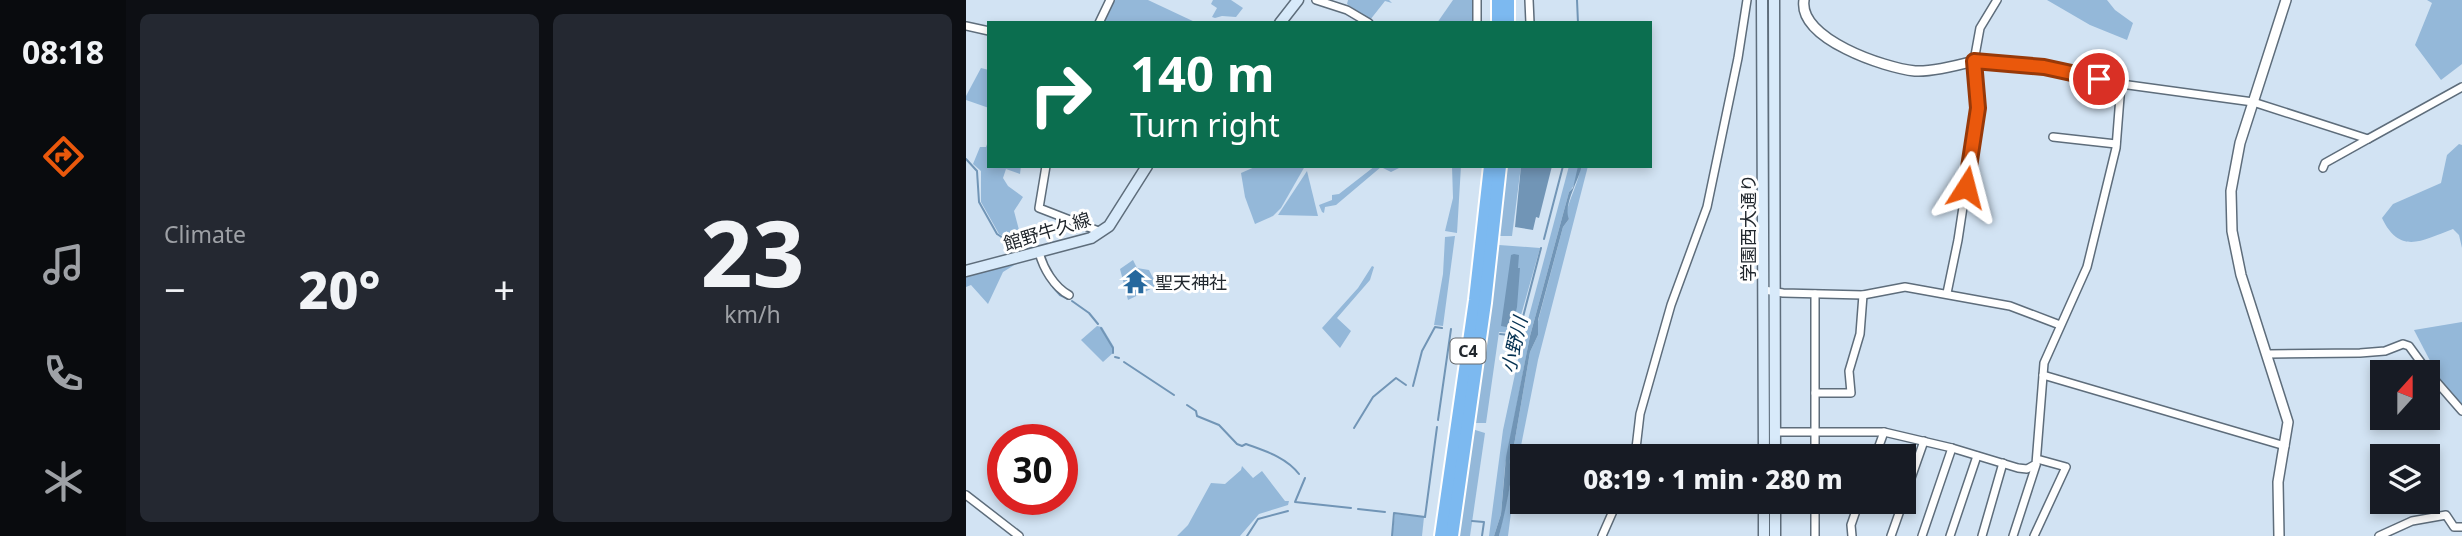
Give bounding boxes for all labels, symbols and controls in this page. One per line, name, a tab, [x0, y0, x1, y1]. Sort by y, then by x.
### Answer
text: 08:18	[22, 30, 104, 73]
text: 140 m	[1130, 40, 1275, 106]
icon: right	[1015, 49, 1106, 140]
pin	[2069, 49, 2129, 109]
icon: arrive	[2080, 60, 2118, 98]
text: Turn right	[1130, 103, 1280, 146]
icon: directions	[39, 132, 88, 181]
position arrow	[1929, 150, 2003, 224]
street label: 学園西大通り	[1736, 174, 1760, 282]
text: 23	[700, 190, 805, 314]
street label: 館野牛久線	[1000, 206, 1094, 256]
text: Climate	[164, 218, 246, 250]
icon: music	[39, 240, 88, 289]
text: 20°	[298, 253, 381, 324]
text: −	[164, 263, 186, 315]
text: +	[493, 263, 515, 315]
temple icon: 聖天神社	[1121, 268, 1149, 296]
place label: 聖天神社	[1155, 270, 1227, 294]
text: km/h	[724, 298, 781, 330]
water label: 小野川	[1495, 312, 1534, 376]
road number: C4	[1450, 338, 1486, 364]
icon: phone	[39, 349, 88, 398]
north arrow	[2370, 360, 2440, 430]
map controls	[2370, 360, 2440, 514]
speed limit sign: 30	[987, 424, 1078, 515]
button: layers	[2370, 444, 2440, 514]
icon: climate	[39, 457, 88, 506]
text: 08:19 · 1 min · 280 m	[1583, 461, 1843, 497]

